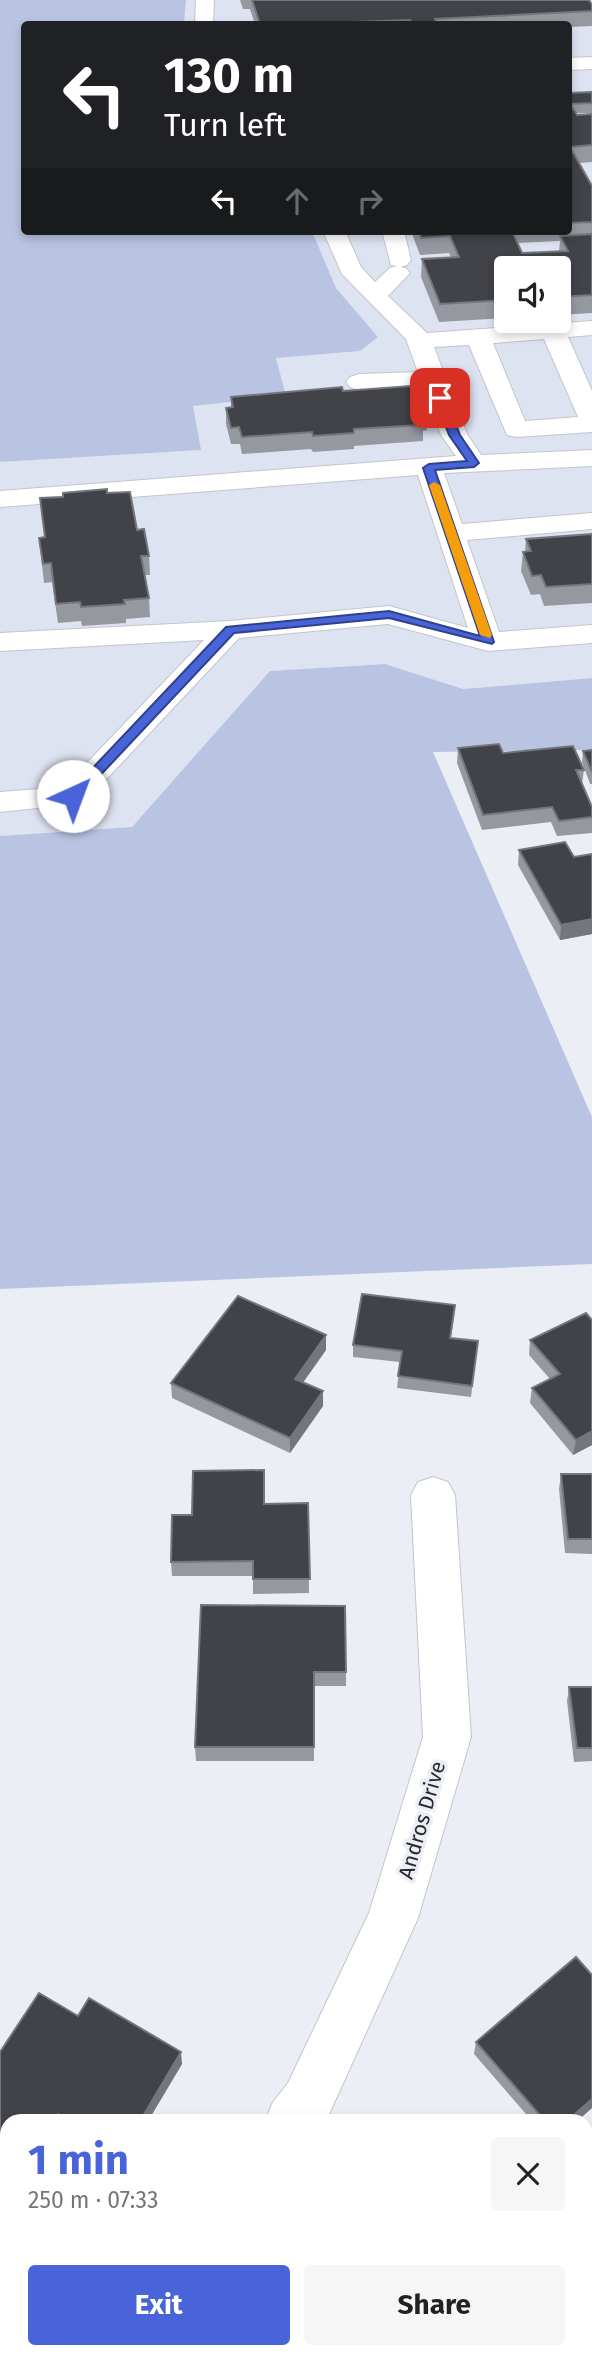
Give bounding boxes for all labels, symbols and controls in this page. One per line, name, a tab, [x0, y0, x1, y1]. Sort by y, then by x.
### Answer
text: 130 m	[164, 46, 294, 105]
icon: left	[49, 49, 140, 140]
text: Turn left	[164, 106, 286, 144]
icon: left	[205, 182, 243, 220]
icon: ahead	[278, 182, 316, 220]
icon: right	[351, 182, 389, 220]
map controls	[494, 256, 571, 333]
button: sound	[494, 256, 571, 333]
pin	[410, 368, 470, 428]
icon: arrive	[421, 379, 459, 417]
position arrow	[36, 759, 110, 833]
street label: Andros Drive	[393, 1758, 451, 1882]
text: 1 min	[28, 2135, 129, 2185]
button: close	[491, 2137, 565, 2211]
text: 250 m · 07:33	[28, 2186, 159, 2214]
button: Exit	[28, 2265, 290, 2345]
button: Share	[304, 2265, 565, 2345]

